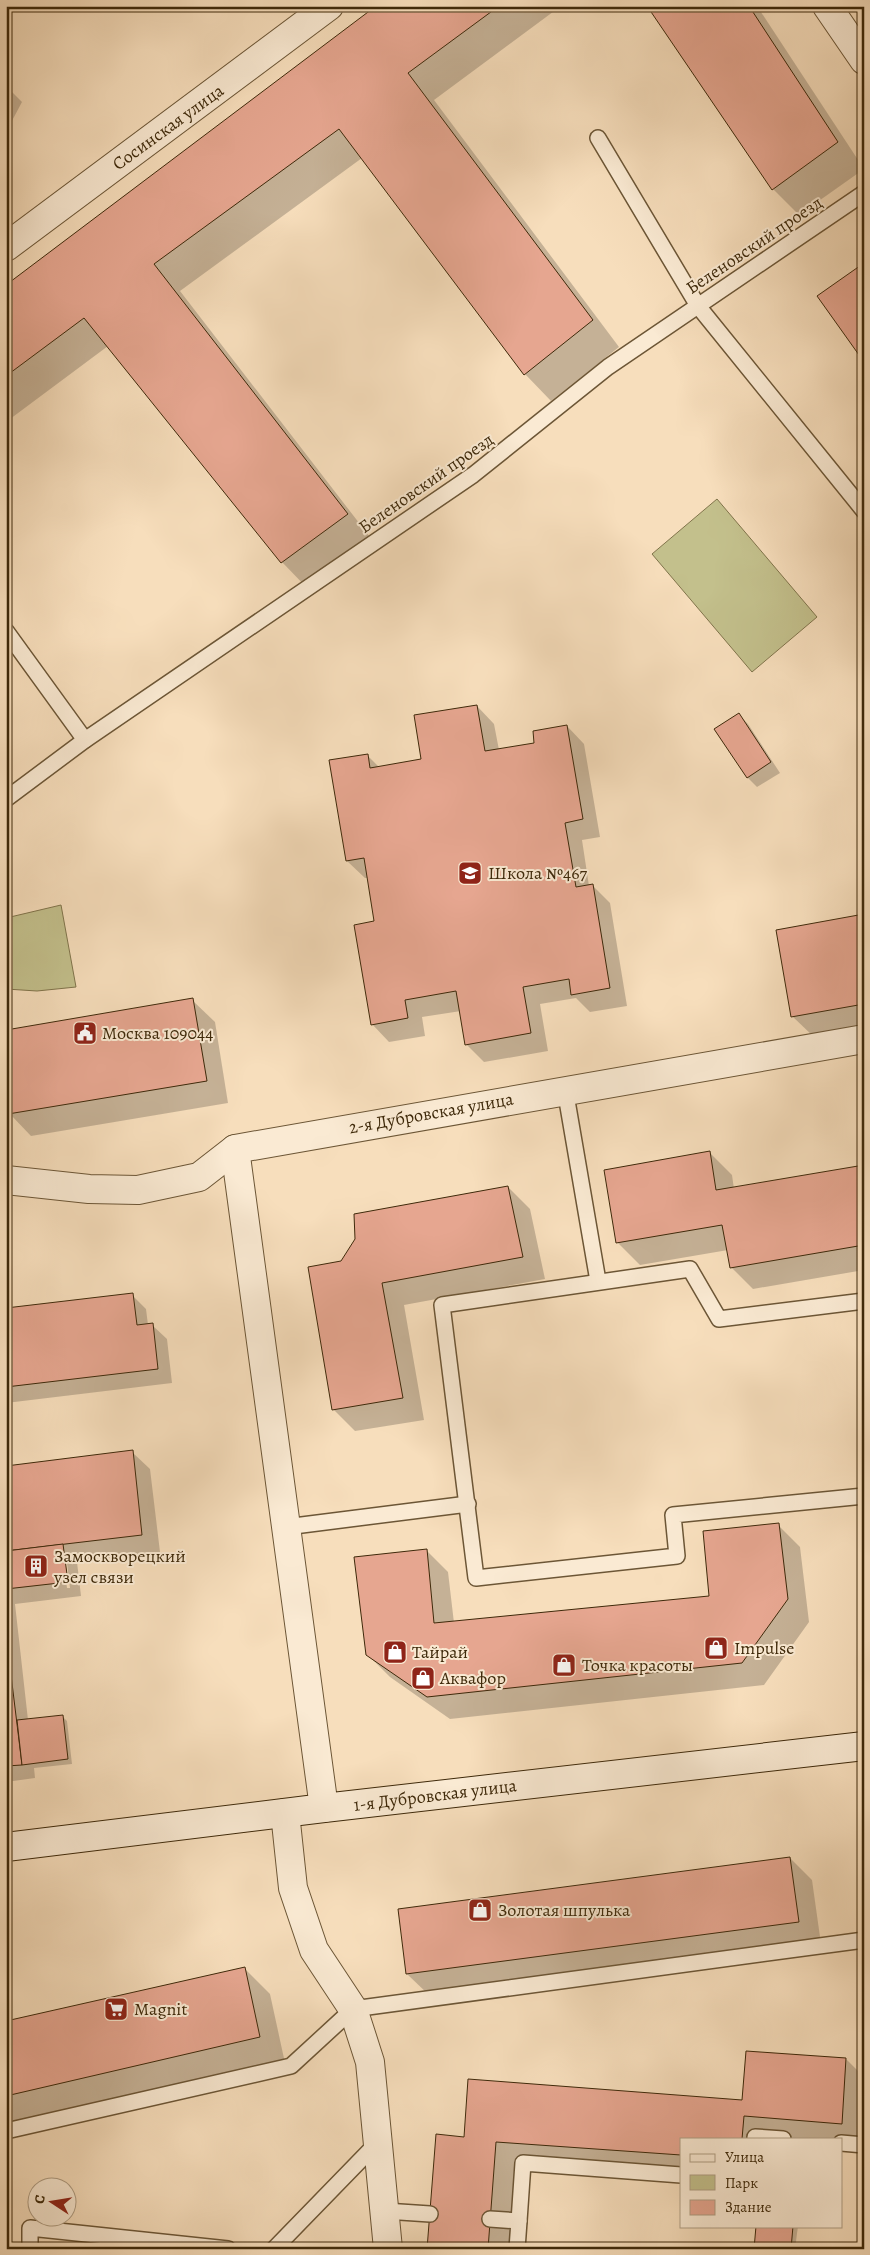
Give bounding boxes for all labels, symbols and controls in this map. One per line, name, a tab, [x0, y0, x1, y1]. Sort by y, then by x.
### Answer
street label: Сосинская улица	[108, 78, 229, 176]
street label: Беленовский проезд	[681, 190, 827, 300]
street label: Беленовский проезд	[354, 427, 498, 539]
school or university icon: Школа №467	[457, 860, 483, 886]
place label: Школа №467	[488, 861, 587, 885]
public building icon: Москва 109044	[72, 1020, 98, 1046]
place label: Москва 109044	[102, 1021, 213, 1045]
street label: 2-я Дубровская улица	[347, 1087, 516, 1139]
place label: Замоскворецкий узел связи	[53, 1544, 186, 1589]
building icon: Замоскворецкий узел связи	[23, 1553, 49, 1579]
shop icon: Impulse	[703, 1635, 729, 1661]
place label: Impulse	[734, 1636, 794, 1660]
shop icon: Тайрай	[382, 1639, 408, 1665]
place label: Тайрай	[412, 1640, 468, 1664]
shop icon: Точка красоты	[551, 1652, 577, 1678]
place label: Точка красоты	[582, 1653, 693, 1677]
shop icon: Аквафор	[410, 1665, 436, 1691]
place label: Аквафор	[439, 1666, 506, 1690]
street label: 1-я Дубровская улица	[352, 1773, 519, 1817]
shop icon: Золотая шпулька	[467, 1897, 493, 1923]
place label: Золотая шпулька	[498, 1898, 631, 1922]
supermarket icon: Magnit	[103, 1996, 129, 2022]
place label: Magnit	[134, 1997, 187, 2021]
legend	[680, 2138, 842, 2228]
text: Улица	[725, 2147, 764, 2167]
text: Парк	[725, 2173, 758, 2193]
north arrow	[28, 2178, 78, 2228]
text: С	[30, 2193, 50, 2206]
text: Здание	[725, 2197, 772, 2217]

